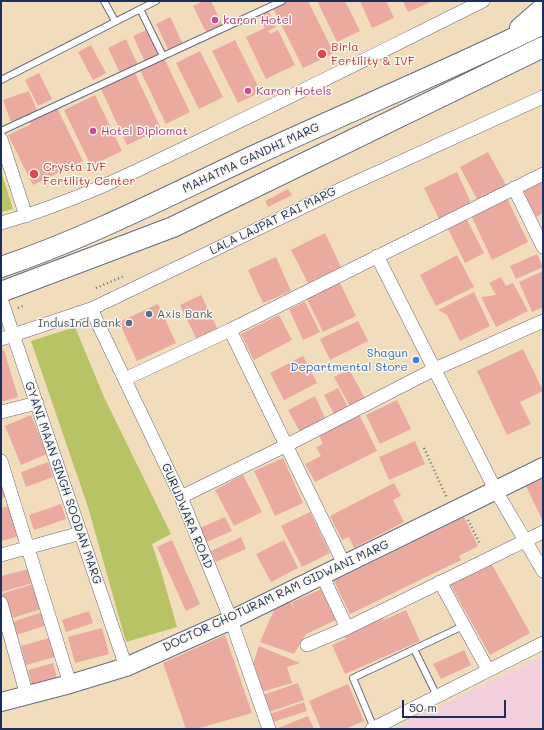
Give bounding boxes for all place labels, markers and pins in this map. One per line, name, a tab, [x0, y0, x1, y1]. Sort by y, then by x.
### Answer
place label: karon Hotel	[223, 13, 292, 27]
marker: karon Hotel	[210, 15, 220, 25]
place label: Birla Fertility & IVF	[331, 40, 414, 68]
marker: Birla Fertility & IVF	[316, 48, 328, 60]
place label: Karon Hotels	[256, 84, 332, 98]
marker: Karon Hotels	[243, 86, 253, 96]
place label: Hotel Diplomat	[101, 124, 188, 138]
marker: Hotel Diplomat	[88, 126, 98, 136]
place label: Crysta IVF Fertility Center	[43, 160, 136, 188]
marker: Crysta IVF Fertility Center	[28, 168, 40, 180]
place label: Axis Bank	[157, 307, 213, 321]
marker: Axis Bank	[144, 309, 154, 319]
place label: IndusInd Bank	[38, 316, 121, 330]
marker: IndusInd Bank	[124, 318, 134, 328]
place label: Shagun Departmental Store	[290, 346, 408, 374]
marker: Shagun Departmental Store	[411, 355, 421, 365]

